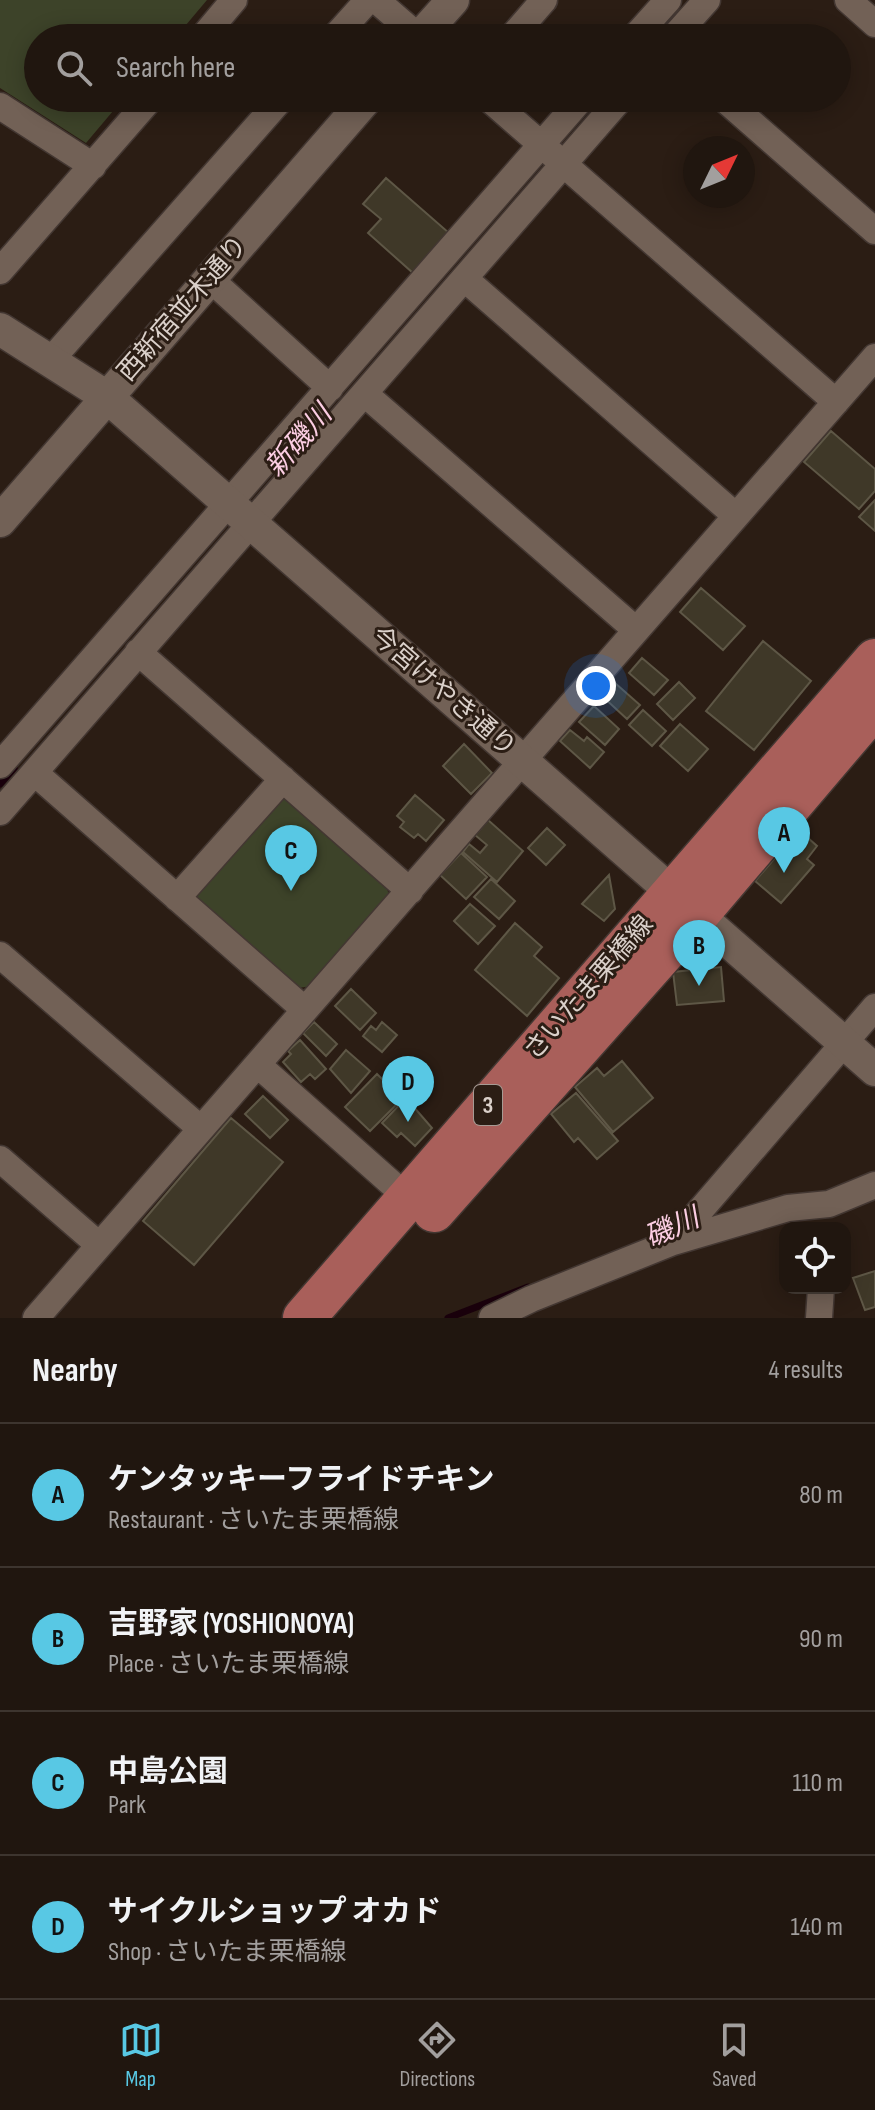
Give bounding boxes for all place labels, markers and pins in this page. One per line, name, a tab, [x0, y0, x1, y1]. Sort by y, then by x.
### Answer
pin: A	[758, 807, 810, 873]
pin: C	[265, 825, 317, 891]
pin: B	[673, 920, 725, 986]
pin: D	[382, 1056, 434, 1122]

